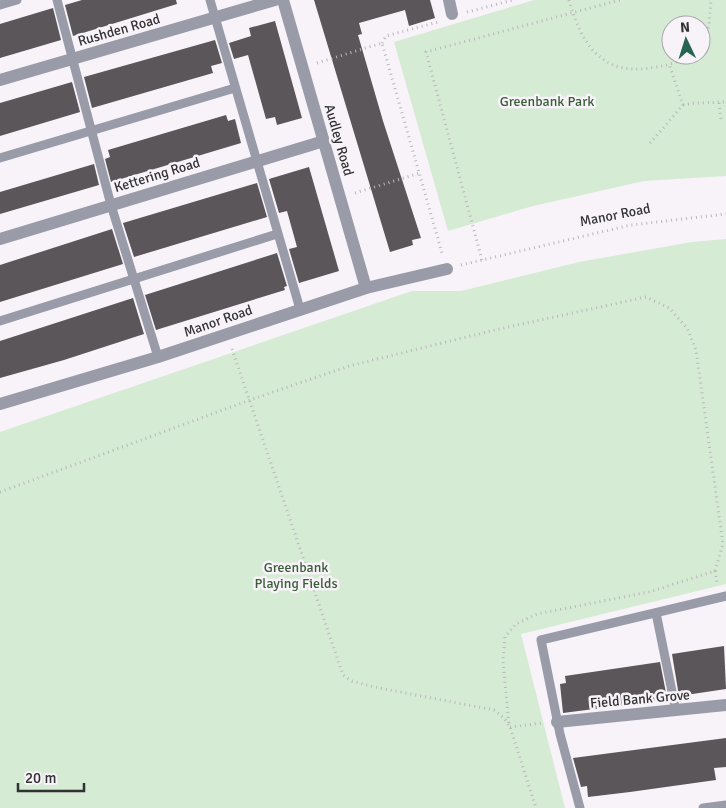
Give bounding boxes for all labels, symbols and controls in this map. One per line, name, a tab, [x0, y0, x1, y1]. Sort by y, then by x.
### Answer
street label: Rushden Road	[76, 10, 162, 50]
north arrow	[661, 15, 711, 65]
text: N	[680, 19, 691, 36]
park label: Greenbank Park	[500, 93, 594, 110]
street label: Audley Road	[321, 102, 357, 178]
street label: Kettering Road	[112, 154, 202, 196]
street label: Manor Road	[578, 200, 652, 230]
street label: Manor Road	[181, 301, 255, 341]
park label: Greenbank Playing Fields	[254, 559, 338, 592]
street label: Field Bank Grove	[589, 686, 691, 712]
scale bar	[18, 760, 84, 792]
text: 20 m	[25, 769, 56, 787]

